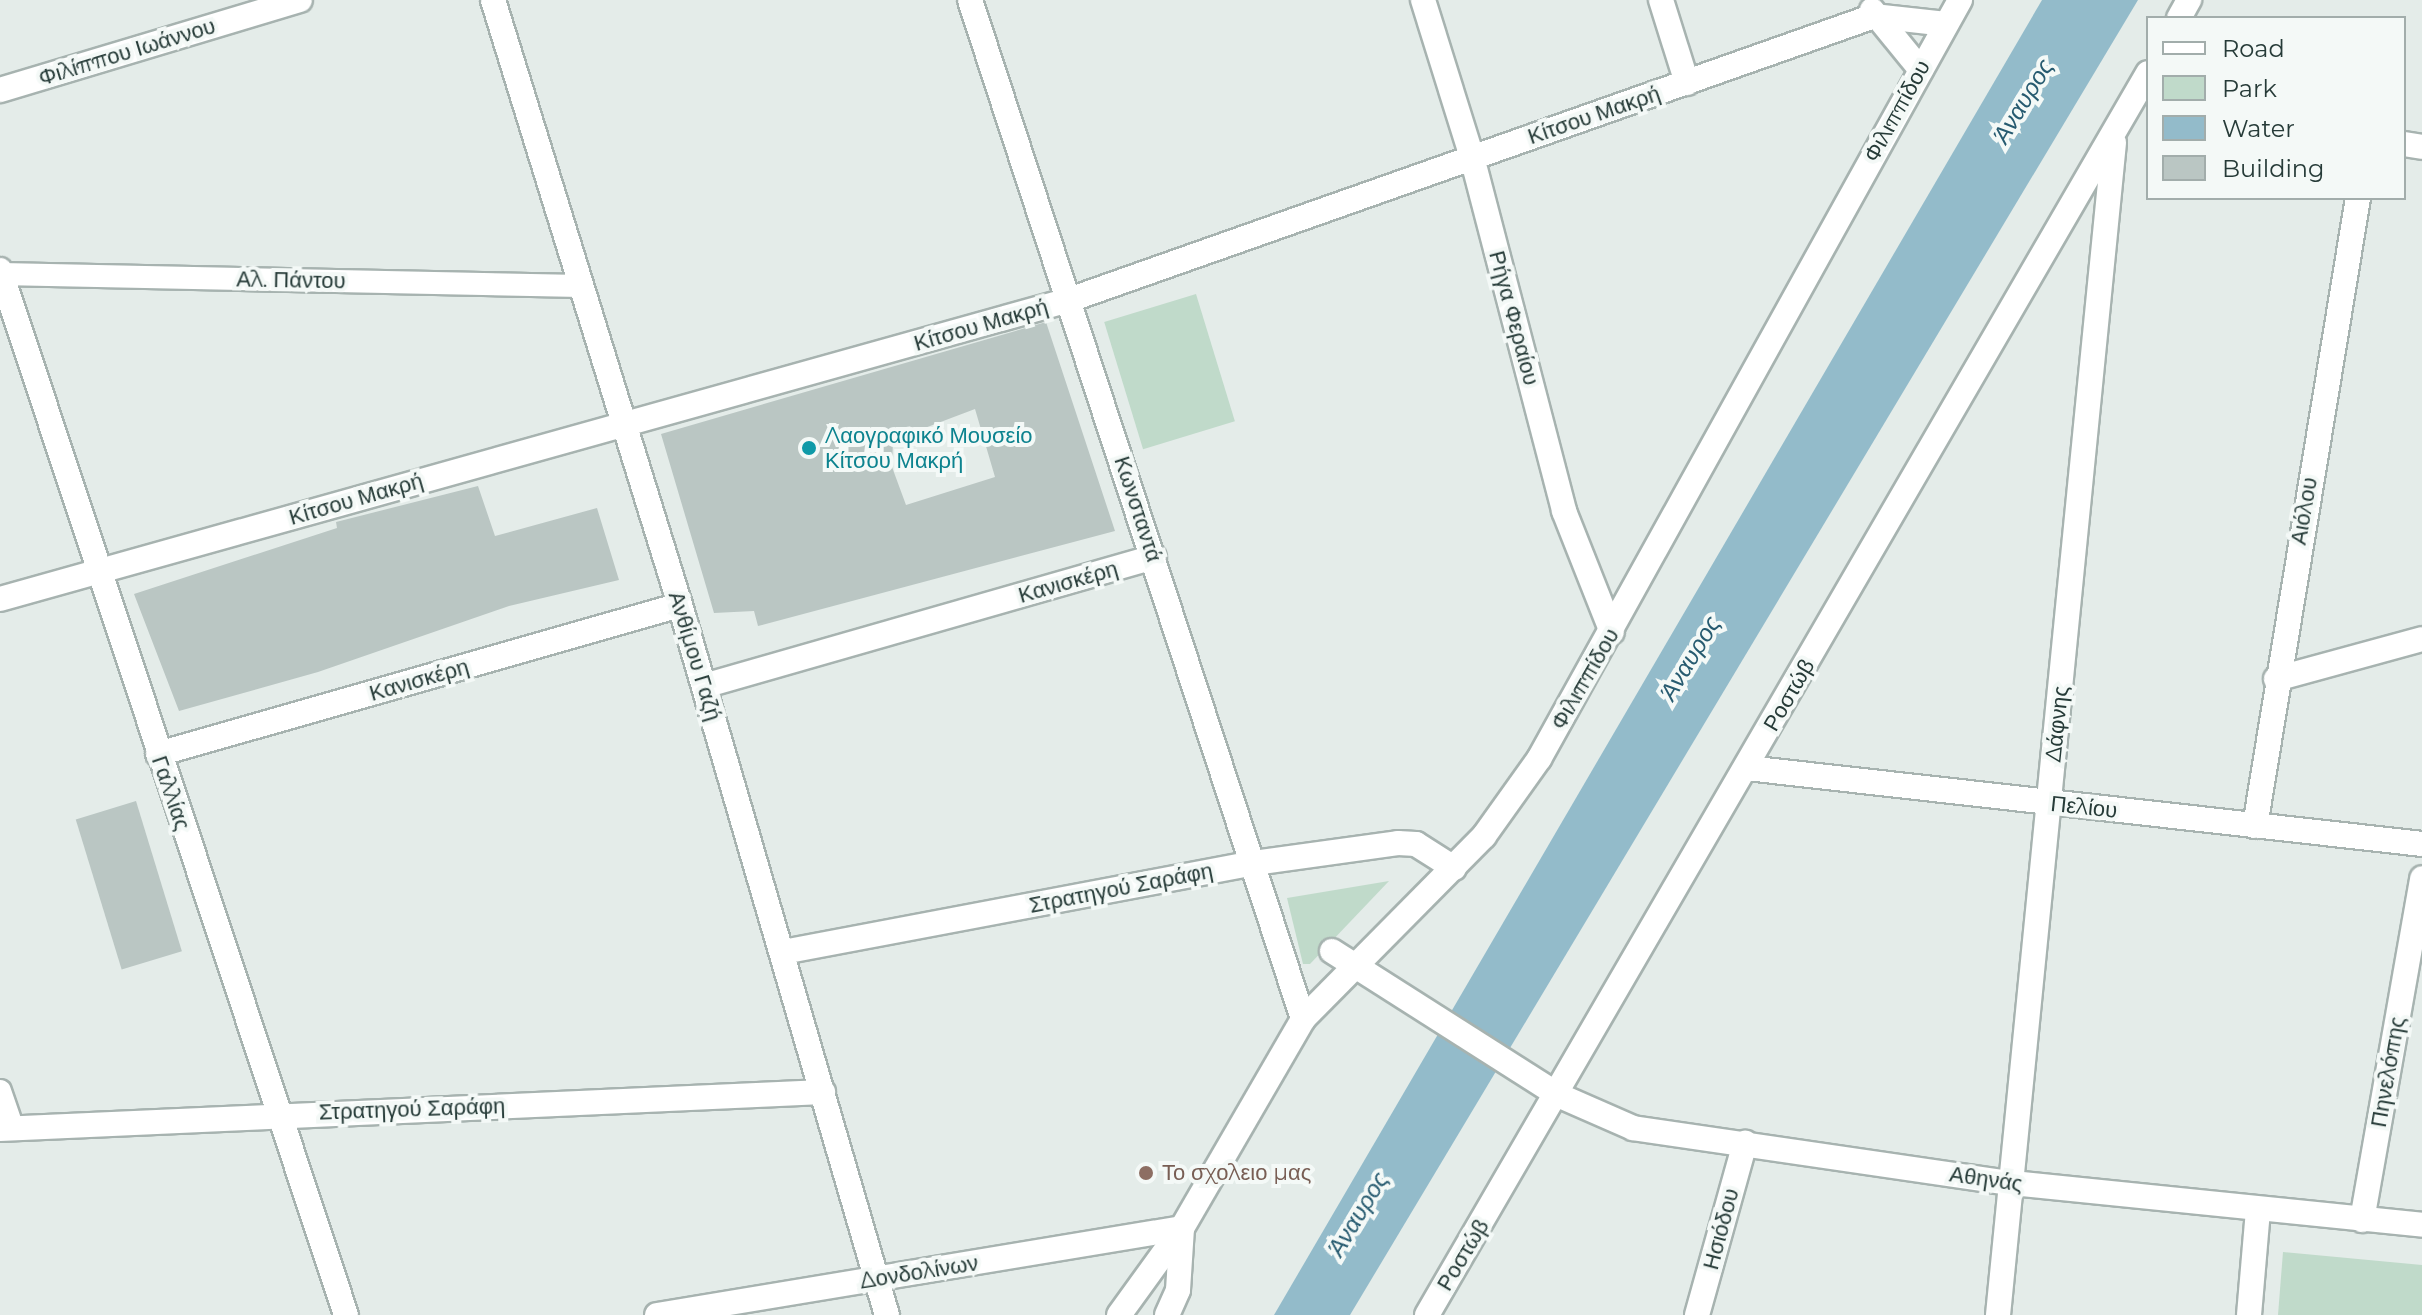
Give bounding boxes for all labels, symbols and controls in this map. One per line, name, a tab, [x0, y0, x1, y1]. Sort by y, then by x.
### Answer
street label: Φιλίππου Ιωάννου	[35, 13, 219, 91]
legend	[2146, 16, 2406, 200]
text: Road	[2222, 34, 2285, 63]
water label: Άναυρος	[1987, 54, 2059, 148]
street label: Φιλιππίδου	[1858, 55, 1936, 167]
text: Park	[2222, 74, 2277, 103]
street label: Κίτσου Μακρή	[1524, 80, 1664, 150]
text: Water	[2222, 114, 2295, 143]
text: Building	[2222, 154, 2325, 183]
street label: Ρήγα Φεραίου	[1483, 248, 1545, 388]
street label: Αλ. Πάντου	[236, 266, 346, 294]
street label: Κίτσου Μακρή	[911, 293, 1051, 357]
place label: Λαογραφικό Μουσείο Κίτσου Μακρή	[825, 422, 1033, 474]
marker: Λαογραφικό Μουσείο Κίτσου Μακρή	[800, 439, 818, 457]
street label: Κωνσταντά	[1109, 453, 1167, 565]
street label: Κίτσου Μακρή	[286, 467, 426, 531]
street label: Αιόλου	[2285, 475, 2323, 547]
street label: Κανισκέρη	[1015, 555, 1121, 609]
street label: Ανθίμου Γαζή	[663, 588, 727, 724]
water label: Άναυρος	[1654, 611, 1726, 705]
street label: Φιλιππίδου	[1545, 624, 1625, 734]
street label: Κανισκέρη	[366, 653, 472, 707]
street label: Ροστώβ	[1758, 654, 1820, 736]
street label: Δάφνης	[2040, 685, 2074, 763]
street label: Γαλλίας	[146, 752, 196, 834]
street label: Πελίου	[2049, 790, 2119, 824]
street label: Στρατηγού Σαράφη	[1027, 857, 1215, 919]
street label: Πηνελόπης	[2365, 1015, 2411, 1129]
street label: Στρατηγού Σαράφη	[318, 1093, 506, 1125]
place label: Το σχολειο μας	[1162, 1160, 1311, 1186]
street label: Αθηνάς	[1948, 1161, 2024, 1197]
marker: Το σχολειο μας	[1137, 1164, 1155, 1182]
water label: Άναυρος	[1322, 1167, 1394, 1261]
street label: Ησιόδου	[1697, 1185, 1745, 1273]
street label: Ροστώβ	[1431, 1214, 1495, 1296]
street label: Δονδολίνων	[858, 1250, 980, 1294]

